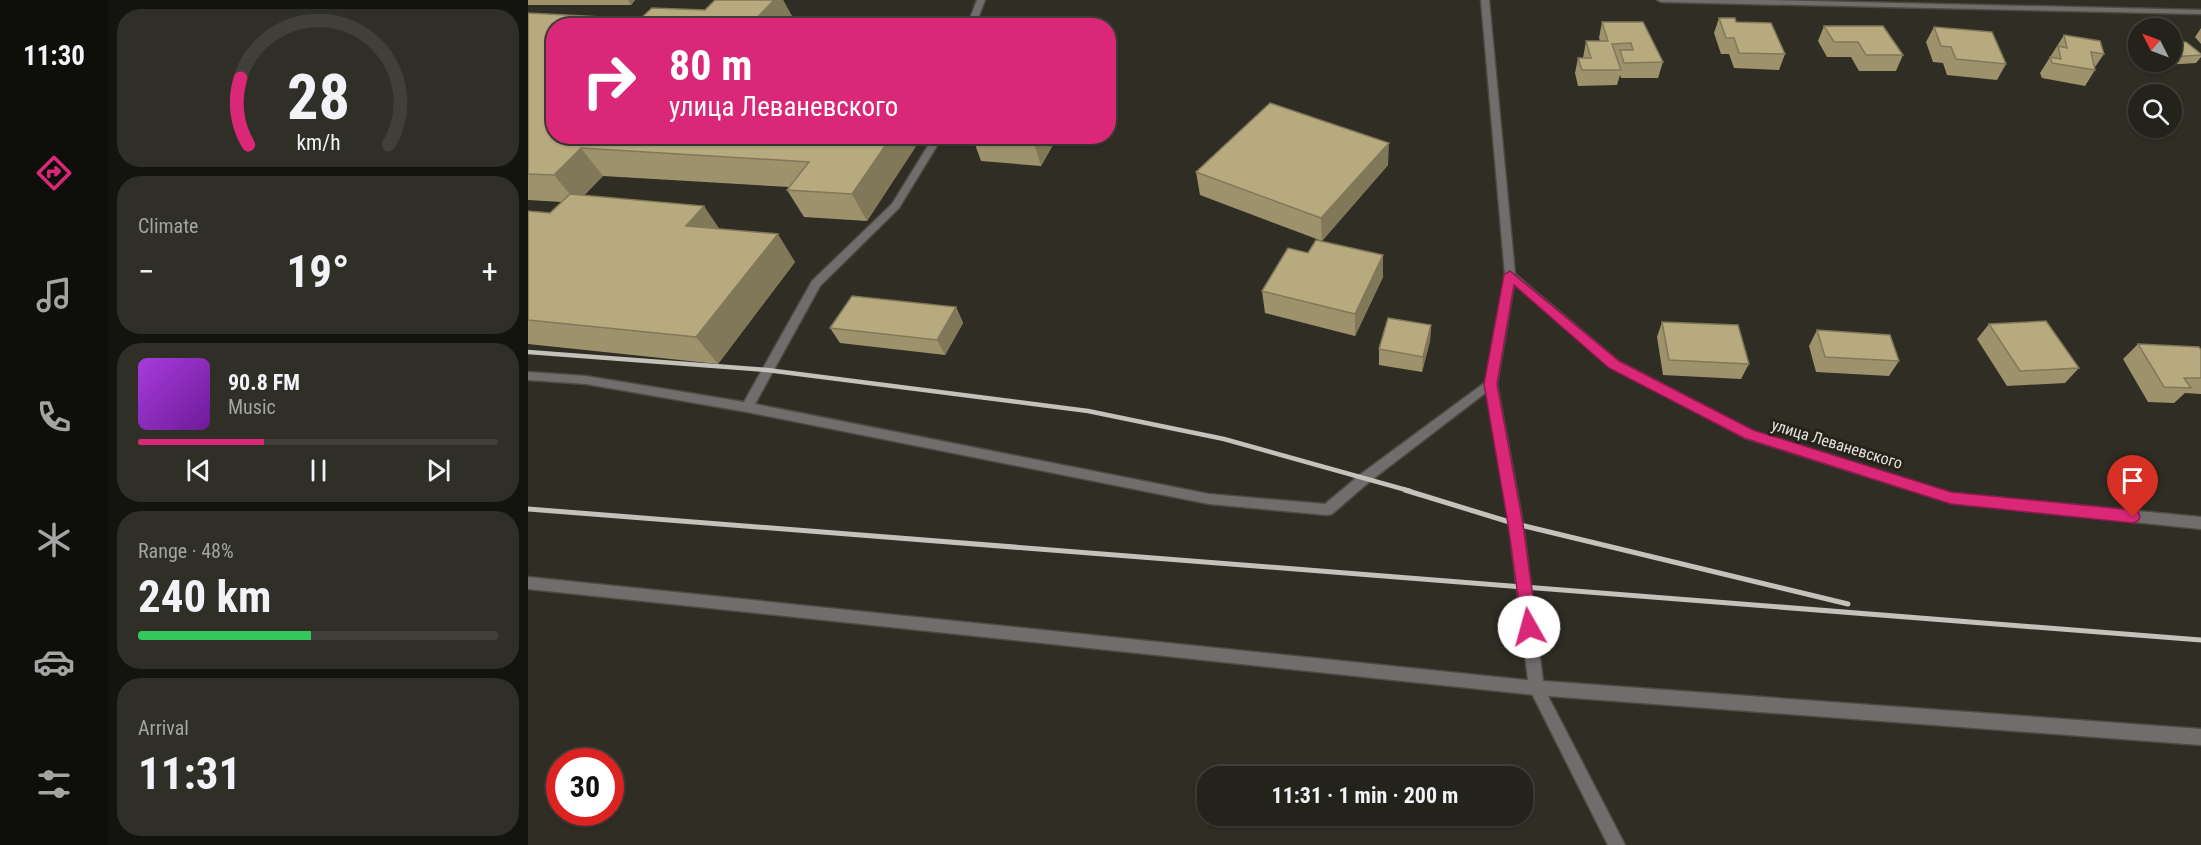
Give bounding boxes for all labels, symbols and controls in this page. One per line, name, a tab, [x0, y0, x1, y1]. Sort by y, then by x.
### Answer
north arrow	[2128, 18, 2182, 72]
map controls	[2128, 18, 2182, 138]
text: 11:30	[23, 40, 85, 72]
text: 80 m	[669, 41, 752, 90]
icon: right	[570, 42, 648, 120]
text: 28	[286, 61, 350, 134]
button: search	[2128, 84, 2182, 138]
text: улица Леваневского	[669, 91, 898, 123]
text: km/h	[296, 130, 340, 155]
icon: directions	[33, 152, 75, 194]
text: Climate	[138, 214, 198, 238]
text: 19°	[287, 245, 350, 298]
text: −	[138, 252, 155, 291]
text: +	[482, 252, 498, 291]
icon: music	[33, 274, 75, 316]
text: 90.8 FM	[228, 370, 300, 395]
text: Music	[228, 395, 276, 419]
icon: phone	[33, 396, 75, 438]
street label: улица Леваневского	[1769, 415, 1905, 473]
icon: previous	[182, 454, 215, 487]
icon: pause	[302, 454, 335, 487]
icon: next	[422, 454, 455, 487]
pin	[2107, 455, 2158, 517]
icon: arrive	[2116, 464, 2149, 497]
icon: climate	[33, 519, 75, 561]
text: Range · 48%	[138, 539, 234, 563]
text: 240 km	[138, 570, 271, 623]
position arrow	[1497, 595, 1561, 659]
icon: car	[33, 641, 75, 683]
text: Arrival	[138, 716, 189, 740]
text: 11:31	[138, 747, 241, 800]
speed limit sign: 30	[546, 748, 624, 826]
icon: filters	[33, 763, 75, 805]
text: 11:31 · 1 min · 200 m	[1272, 783, 1458, 808]

